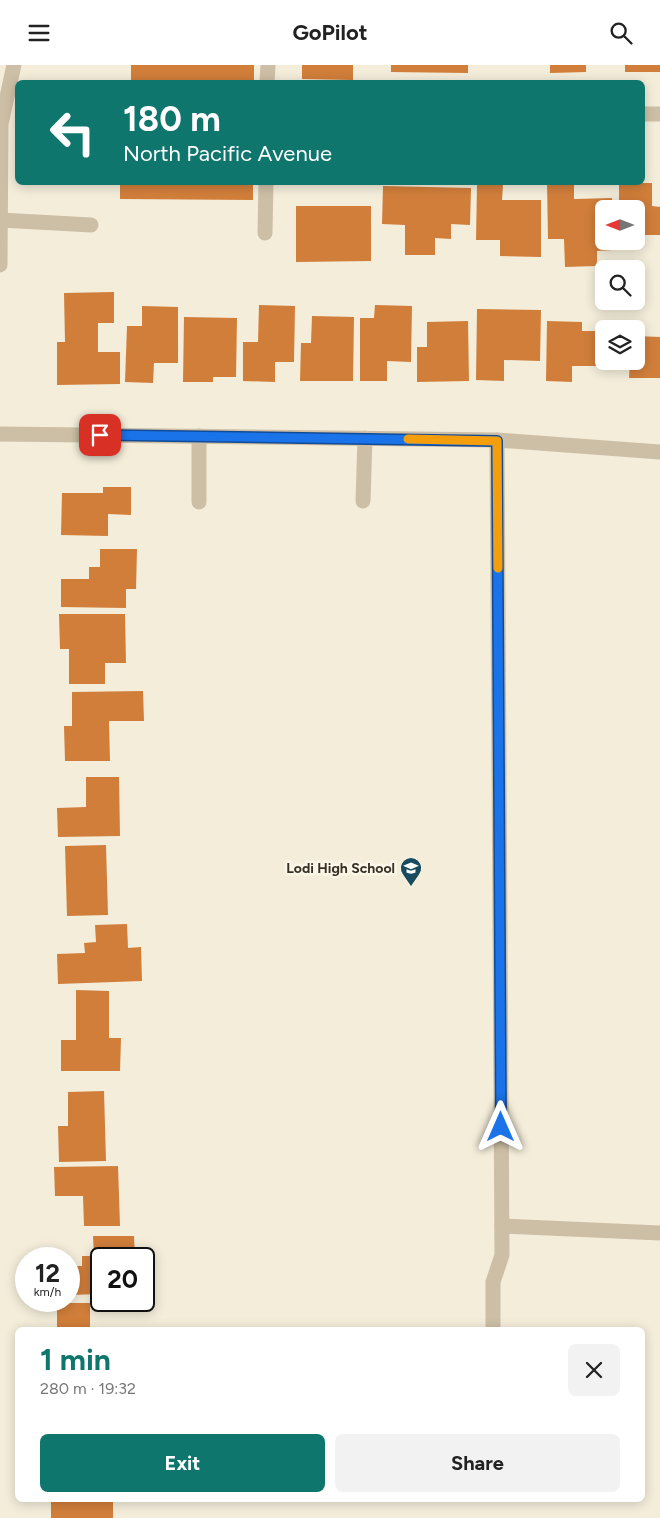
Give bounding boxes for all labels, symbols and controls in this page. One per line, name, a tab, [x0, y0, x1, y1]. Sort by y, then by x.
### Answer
icon: menu	[25, 19, 53, 47]
text: GoPilot	[292, 19, 368, 46]
icon: search	[607, 19, 635, 47]
text: 180 m	[123, 98, 221, 140]
icon: left	[40, 100, 105, 165]
text: North Pacific Avenue	[123, 140, 332, 167]
north arrow	[595, 200, 645, 250]
map controls	[595, 200, 645, 370]
button: search	[595, 260, 645, 310]
button: layers	[595, 320, 645, 370]
pin	[79, 414, 121, 456]
icon: arrive	[86, 421, 114, 449]
school or university icon: Lodi High School	[399, 856, 423, 887]
place label: Lodi High School	[286, 860, 395, 877]
position arrow	[474, 1100, 526, 1152]
speed limit sign: 20	[90, 1247, 155, 1312]
text: 12	[35, 1258, 60, 1288]
text: km/h	[34, 1285, 61, 1299]
text: 1 min	[40, 1341, 111, 1378]
button: close	[568, 1344, 620, 1396]
text: 280 m · 19:32	[40, 1379, 136, 1398]
button: Exit	[40, 1434, 325, 1492]
button: Share	[335, 1434, 620, 1492]

